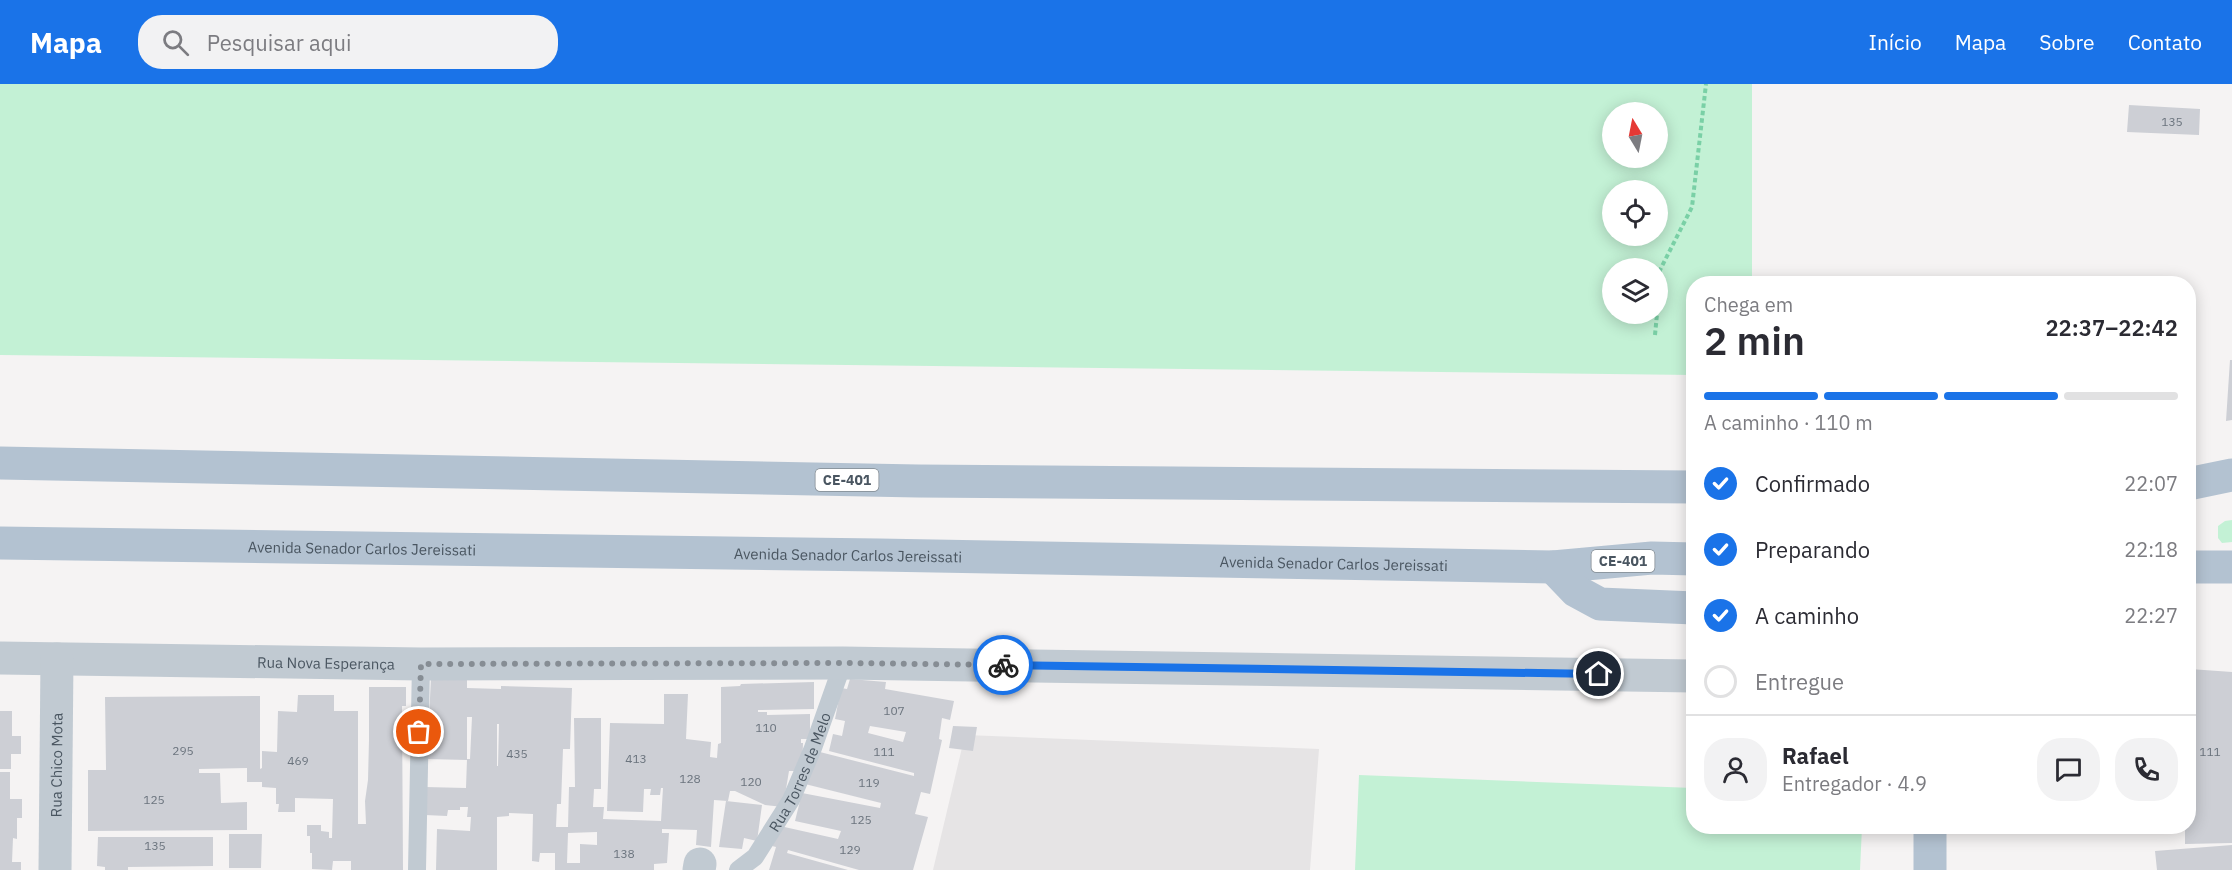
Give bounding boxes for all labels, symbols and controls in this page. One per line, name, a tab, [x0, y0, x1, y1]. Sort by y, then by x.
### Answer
search box	[138, 15, 558, 69]
text: Mapa	[30, 24, 102, 61]
icon: search	[159, 26, 192, 59]
text: Pesquisar aqui	[207, 28, 352, 57]
text: Início	[1869, 28, 1922, 56]
text: Mapa	[1955, 28, 2006, 56]
text: Sobre	[2039, 28, 2095, 56]
text: Contato	[2128, 28, 2202, 56]
north arrow	[1602, 102, 1668, 168]
map controls	[1602, 102, 1668, 324]
house number: 135	[2161, 114, 2183, 129]
button: locate	[1602, 180, 1668, 246]
button: layers	[1602, 258, 1668, 324]
text: Chega em	[1704, 291, 1793, 318]
text: 22:37–22:42	[2045, 313, 2178, 342]
text: 2 min	[1704, 315, 1805, 366]
text: A caminho · 110 m	[1704, 409, 1873, 436]
icon: check	[1704, 467, 1737, 500]
road number: CE-401	[816, 469, 878, 491]
text: Confirmado	[1755, 469, 1870, 498]
text: 22:07	[2124, 470, 2178, 497]
icon: check	[1704, 533, 1737, 566]
text: Preparando	[1755, 535, 1870, 564]
text: 22:18	[2124, 536, 2178, 563]
street label: Avenida Senador Carlos Jereissati	[248, 537, 476, 559]
street label: Avenida Senador Carlos Jereissati	[734, 544, 962, 566]
road number: CE-401	[1592, 550, 1654, 572]
street label: Avenida Senador Carlos Jereissati	[1220, 552, 1448, 575]
icon: check	[1704, 599, 1737, 632]
text: A caminho	[1755, 601, 1859, 630]
text: 22:27	[2124, 602, 2178, 629]
courier	[973, 635, 1033, 695]
pin	[1573, 648, 1624, 699]
icon: bike	[987, 649, 1020, 682]
street label: Rua Nova Esperança	[257, 652, 395, 673]
icon: home	[1582, 657, 1615, 690]
text: Entregue	[1755, 667, 1844, 696]
house number: 107	[883, 703, 905, 718]
pin	[393, 706, 444, 757]
street label: Rua Torres de Melo	[764, 710, 834, 835]
street label: Rua Chico Mota	[46, 713, 66, 817]
icon: bag	[402, 715, 435, 748]
house number: 110	[755, 720, 777, 735]
button: person	[1704, 738, 1767, 801]
button: chat	[2037, 738, 2100, 801]
button: phone	[2115, 738, 2178, 801]
text: Rafael	[1782, 741, 1849, 770]
house number: 295	[172, 743, 194, 758]
house number: 111	[873, 744, 895, 759]
house number: 111	[2199, 744, 2221, 759]
house number: 435	[506, 746, 528, 761]
house number: 413	[625, 751, 647, 766]
house number: 469	[287, 753, 309, 768]
text: Entregador · 4.9	[1782, 770, 1927, 797]
house number: 128	[679, 771, 701, 786]
house number: 120	[740, 774, 762, 789]
house number: 119	[858, 775, 880, 790]
house number: 125	[143, 792, 165, 807]
house number: 125	[850, 812, 872, 827]
house number: 135	[144, 838, 166, 853]
house number: 129	[839, 842, 861, 857]
house number: 138	[613, 846, 635, 861]

